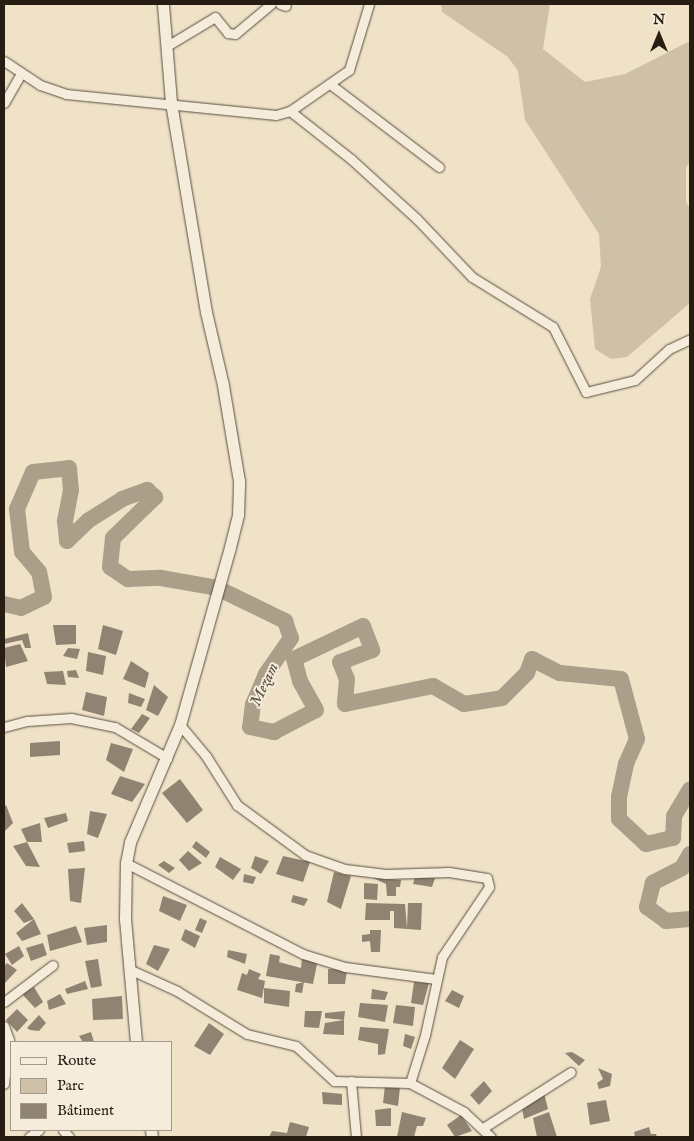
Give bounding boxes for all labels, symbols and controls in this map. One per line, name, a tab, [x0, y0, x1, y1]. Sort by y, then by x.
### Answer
north arrow	[634, 10, 684, 60]
text: N	[653, 11, 665, 29]
water label: Mezam	[247, 660, 283, 710]
legend	[10, 1041, 172, 1131]
text: Route	[57, 1051, 96, 1070]
text: Parc	[57, 1076, 84, 1095]
text: Bâtiment	[57, 1101, 114, 1120]

